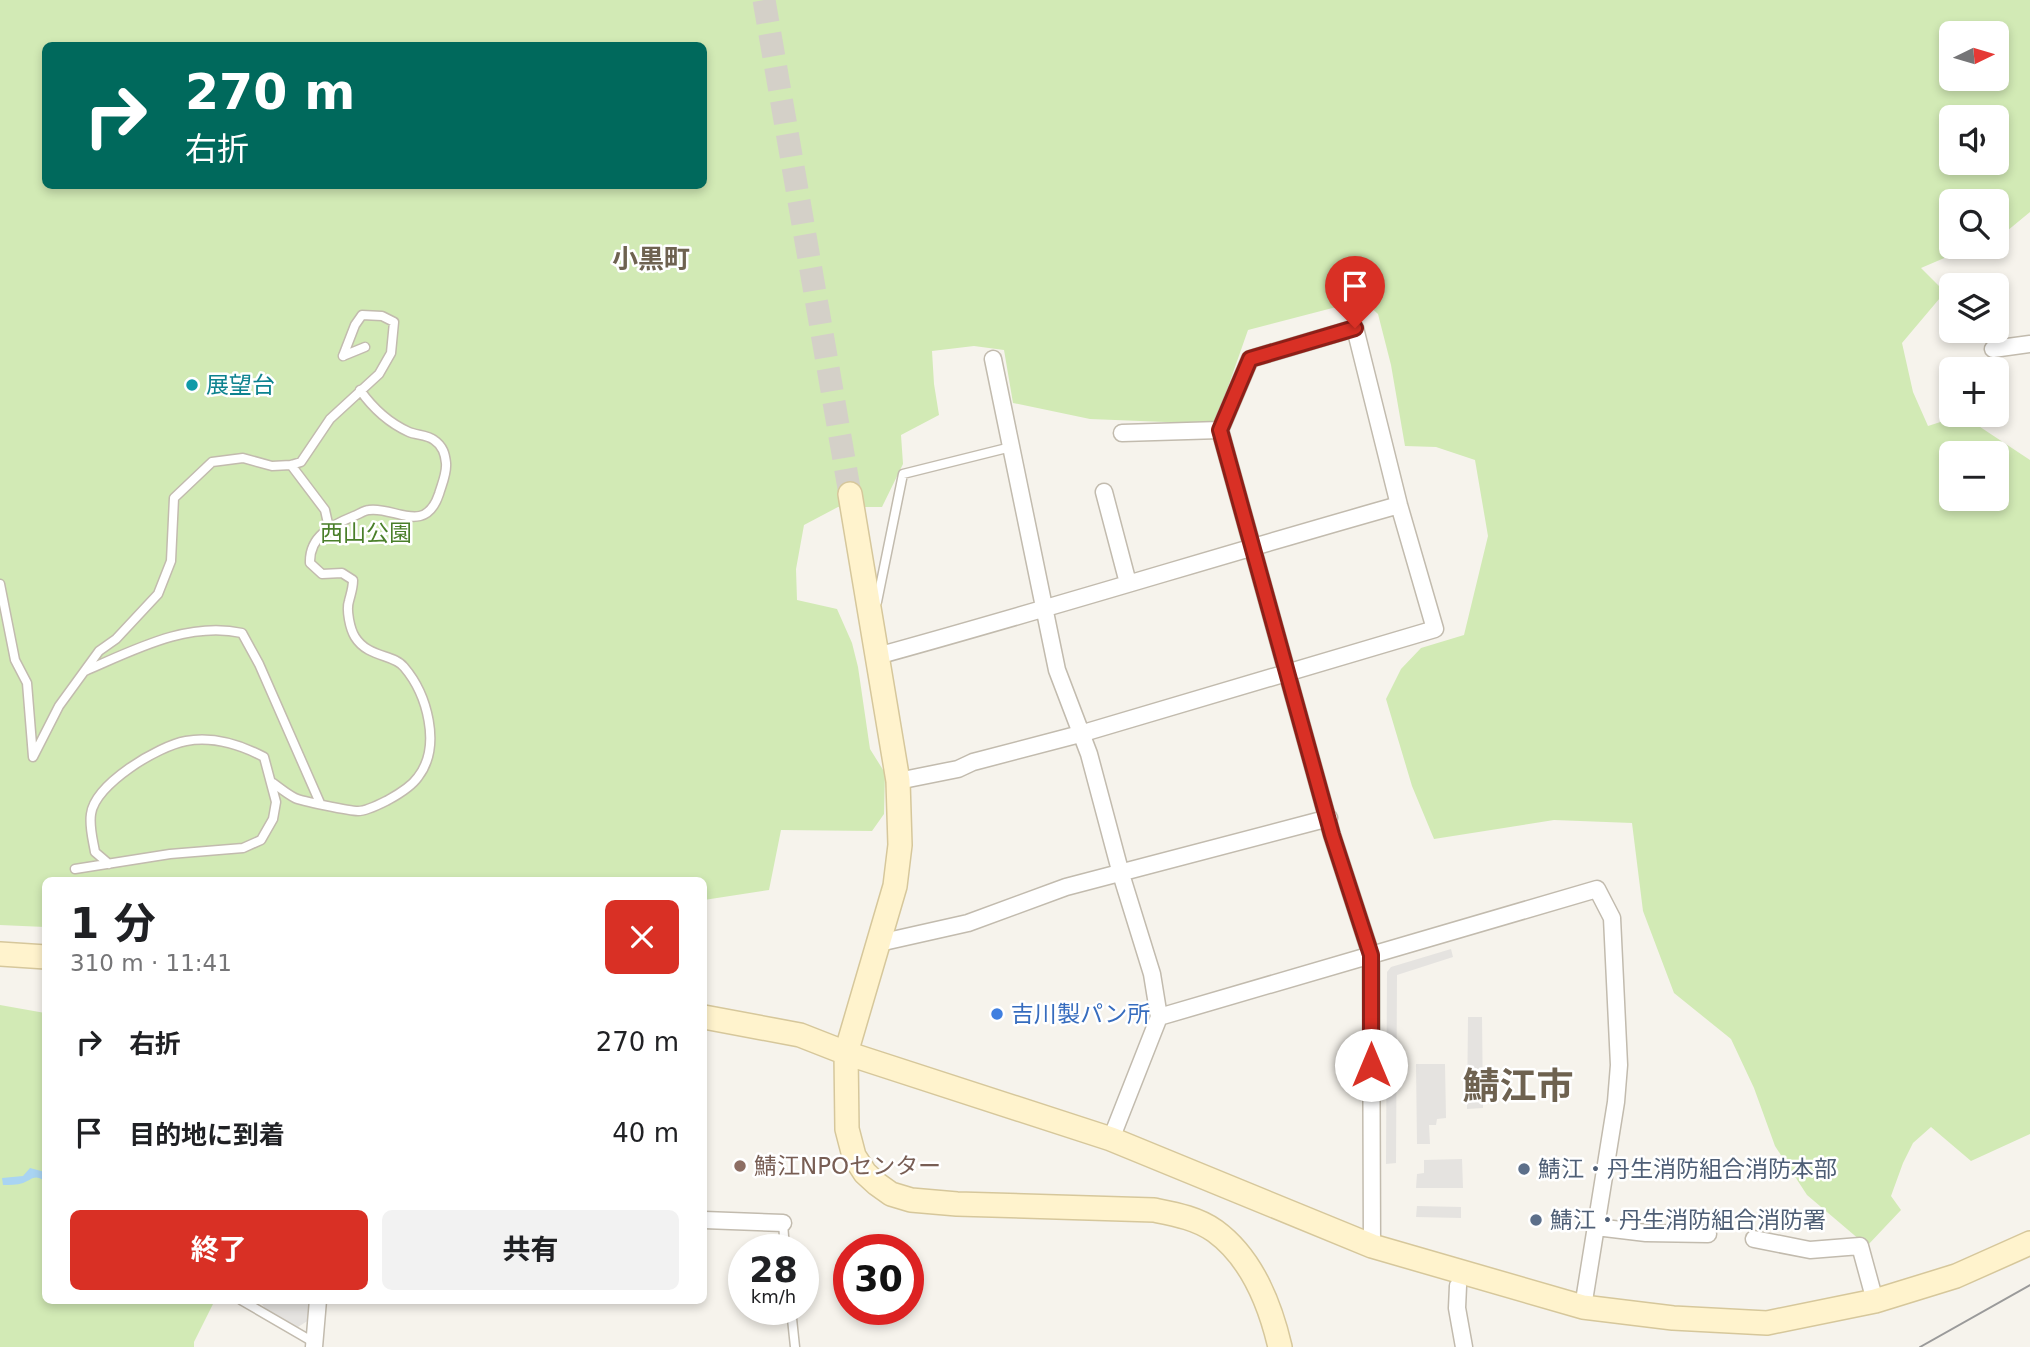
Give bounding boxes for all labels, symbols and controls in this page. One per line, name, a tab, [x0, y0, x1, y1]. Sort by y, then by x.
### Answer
north arrow	[1939, 21, 2009, 91]
map controls	[1939, 21, 2009, 511]
text: 270 m	[185, 64, 355, 121]
icon: right	[70, 70, 161, 161]
button: sound	[1939, 105, 2009, 175]
text: 右折	[185, 130, 249, 168]
button: search	[1939, 189, 2009, 259]
district label: 小黒町	[612, 244, 690, 274]
pin	[1325, 256, 1385, 328]
icon: arrive	[1336, 267, 1374, 305]
button: layers	[1939, 273, 2009, 343]
button: +	[1939, 357, 2009, 427]
place label: 展望台	[206, 372, 275, 398]
marker: 展望台	[184, 377, 200, 393]
button: −	[1939, 441, 2009, 511]
park label: 西山公園	[320, 520, 412, 546]
text: 1 分	[70, 899, 156, 948]
button: close	[605, 900, 679, 974]
text: 310 m · 11:41	[70, 950, 232, 976]
place label: 吉川製パン所	[1011, 1001, 1150, 1027]
marker: 吉川製パン所	[989, 1006, 1005, 1022]
icon: right	[70, 1023, 108, 1061]
text: 270 m	[596, 1027, 679, 1057]
position arrow	[1334, 1028, 1408, 1102]
text: 右折	[129, 1029, 181, 1059]
district label: 鯖江市	[1463, 1065, 1574, 1108]
icon: arrive	[70, 1114, 108, 1152]
text: 40 m	[612, 1118, 679, 1148]
text: 目的地に到着	[129, 1120, 285, 1150]
place label: 鯖江NPOセンター	[754, 1153, 941, 1179]
place label: 鯖江・丹生消防組合消防本部	[1538, 1156, 1837, 1182]
marker: 鯖江NPOセンター	[732, 1158, 748, 1174]
marker: 鯖江・丹生消防組合消防本部	[1516, 1161, 1532, 1177]
place label: 鯖江・丹生消防組合消防署	[1550, 1207, 1826, 1233]
button: 終了	[70, 1210, 368, 1290]
button: 共有	[382, 1210, 679, 1290]
marker: 鯖江・丹生消防組合消防署	[1528, 1212, 1544, 1228]
speed limit sign: 30	[833, 1234, 924, 1325]
text: 28	[749, 1250, 798, 1290]
text: km/h	[751, 1286, 796, 1307]

